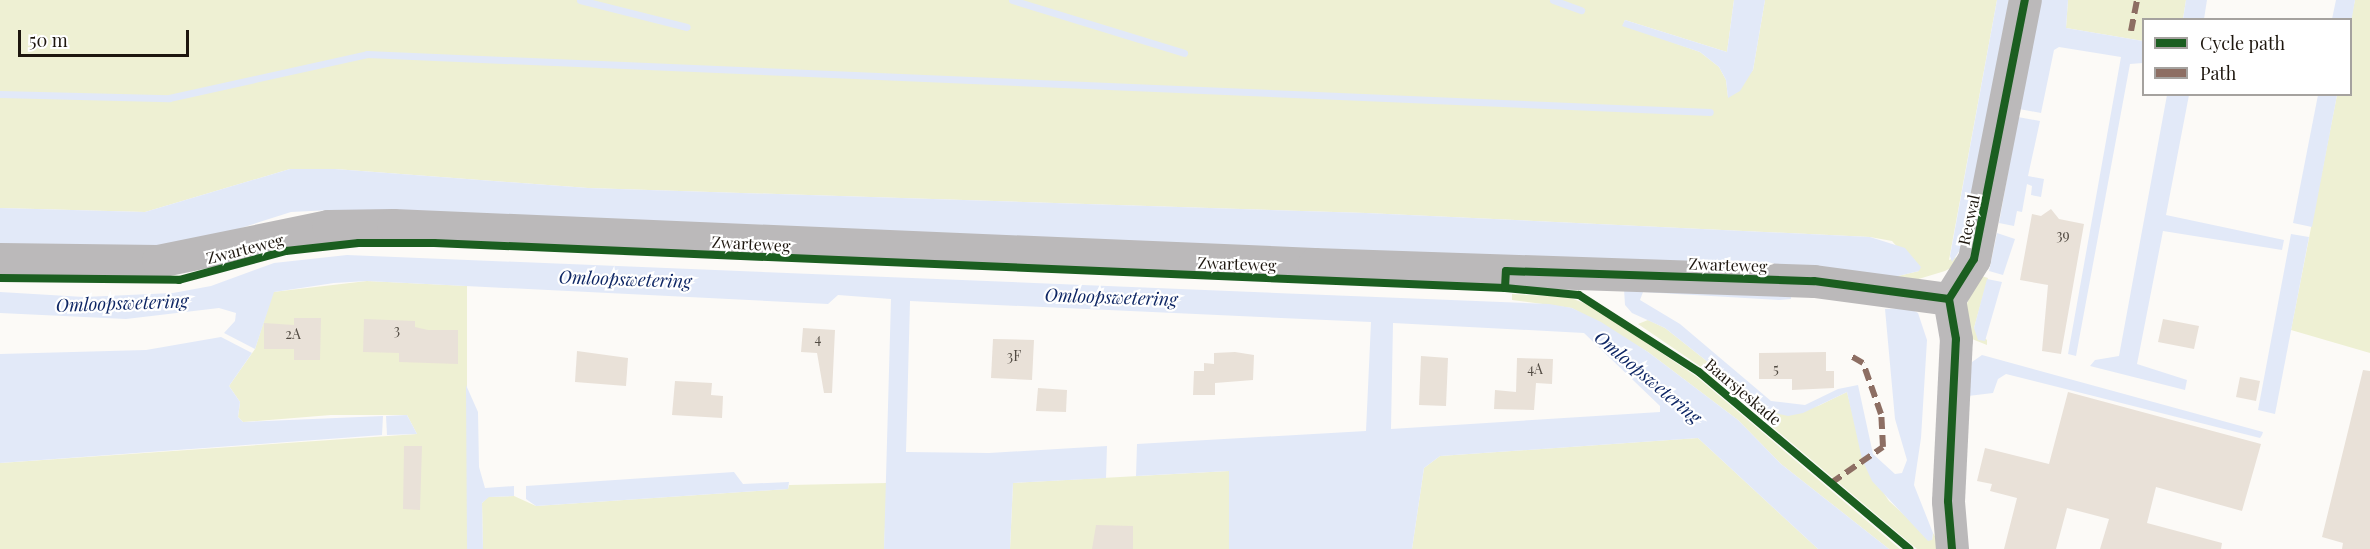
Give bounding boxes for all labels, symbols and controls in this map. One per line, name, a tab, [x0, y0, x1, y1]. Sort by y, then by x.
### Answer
scale bar	[21, 18, 192, 56]
legend	[2142, 18, 2352, 96]
text: 50 m	[29, 28, 68, 52]
text: Cycle path	[2200, 31, 2285, 55]
text: Path	[2200, 61, 2236, 85]
street label: Reewal	[1954, 193, 1984, 247]
house number: 39	[2056, 227, 2070, 243]
street label: Zwarteweg	[204, 230, 286, 268]
street label: Zwarteweg	[711, 232, 791, 256]
street label: Zwarteweg	[1197, 253, 1277, 275]
street label: Zwarteweg	[1688, 254, 1768, 276]
water label: Omloopswetering	[558, 266, 692, 292]
water label: Omloopswetering	[1044, 284, 1178, 310]
water label: Omloopswetering	[55, 290, 189, 316]
house number: 3	[394, 322, 400, 338]
house number: 2A	[285, 326, 301, 342]
water label: Omloopswetering	[1590, 326, 1706, 428]
house number: 4	[815, 331, 821, 347]
house number: 3F	[1007, 348, 1021, 364]
street label: Baarsjeskade	[1701, 355, 1785, 429]
house number: 4A	[1527, 361, 1543, 377]
house number: 5	[1773, 361, 1779, 377]

